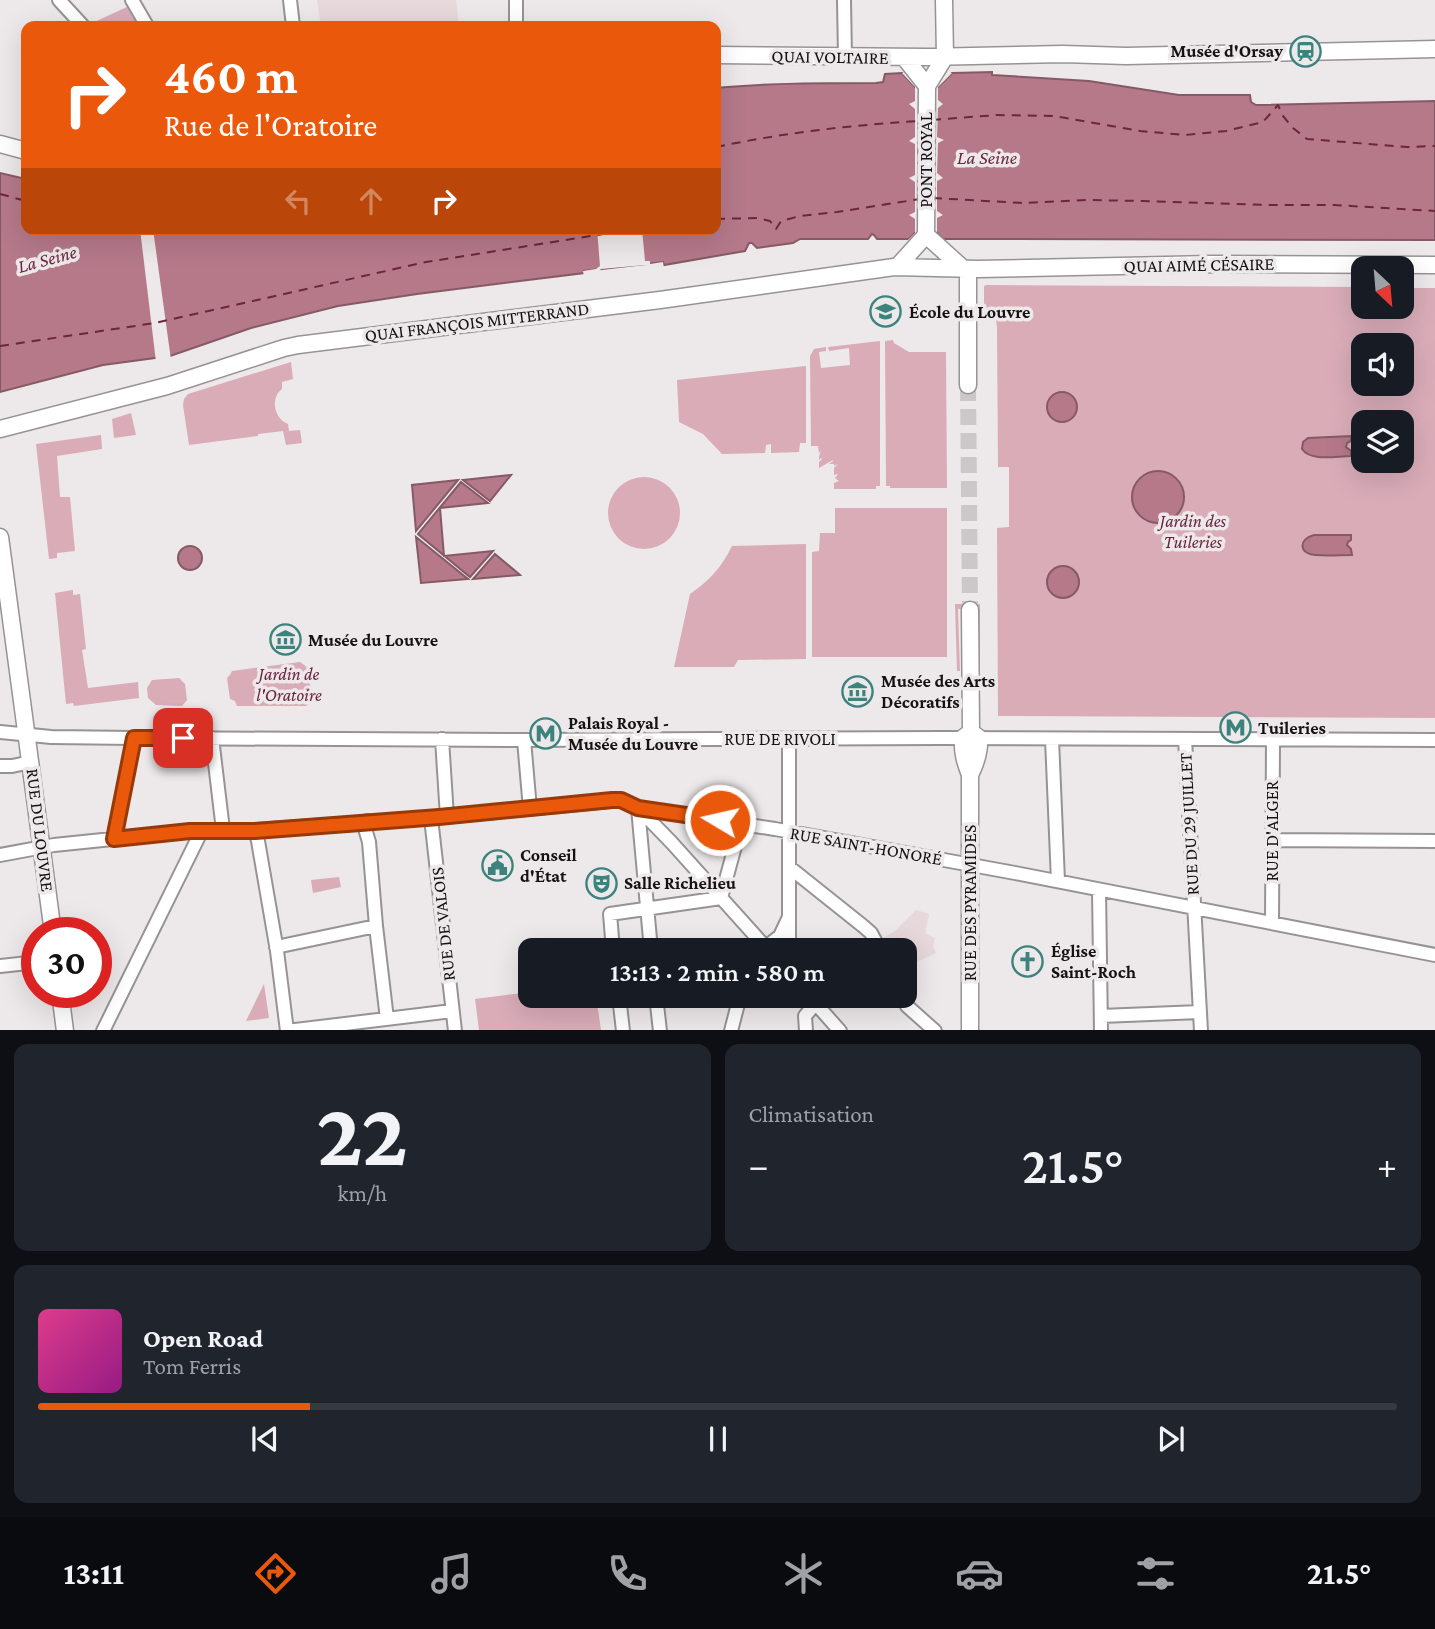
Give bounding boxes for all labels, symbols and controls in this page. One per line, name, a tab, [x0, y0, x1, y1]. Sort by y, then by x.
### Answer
station icon: Musée d'Orsay	[1289, 34, 1323, 68]
place label: Musée d'Orsay	[1171, 41, 1283, 61]
street label: QUAI VOLTAIRE	[771, 46, 889, 68]
icon: right	[49, 49, 140, 140]
text: 460 m	[164, 49, 298, 104]
text: Rue de l'Oratoire	[164, 107, 377, 143]
street label: PONT ROYAL	[916, 112, 936, 208]
water label: La Seine	[957, 147, 1017, 168]
icon: left	[279, 182, 317, 220]
icon: ahead	[352, 182, 390, 220]
icon: right	[425, 182, 463, 220]
water label: La Seine	[15, 241, 79, 277]
street label: QUAI AIMÉ CÉSAIRE	[1124, 254, 1275, 276]
north arrow	[1351, 256, 1414, 318]
map controls	[1351, 256, 1414, 473]
school or university icon: École du Louvre	[869, 295, 903, 329]
street label: QUAI FRANÇOIS MITTERRAND	[364, 298, 590, 346]
place label: École du Louvre	[909, 302, 1030, 322]
button: sound	[1351, 333, 1414, 396]
button: layers	[1351, 410, 1414, 473]
park label: Jardin des Tuileries	[1157, 511, 1227, 552]
museum icon: Musée du Louvre	[268, 623, 302, 657]
place label: Musée du Louvre	[308, 630, 438, 650]
park label: Jardin de l'Oratoire	[256, 664, 322, 705]
place label: Musée des Arts Décoratifs	[881, 671, 995, 712]
museum icon: Musée des Arts Décoratifs	[841, 674, 875, 708]
pin	[153, 708, 213, 768]
metro station icon: Tuileries	[1218, 711, 1252, 745]
place label: Palais Royal - Musée du Louvre	[568, 713, 698, 754]
metro station icon: Palais Royal - Musée du Louvre	[528, 716, 562, 750]
place label: Tuileries	[1258, 718, 1326, 738]
icon: arrive	[164, 719, 202, 757]
street label: RUE DE RIVOLI	[724, 729, 836, 749]
street label: RUE DU 29 JUILLET	[1175, 752, 1203, 896]
street label: RUE DU LOUVRE	[23, 767, 58, 893]
street label: RUE D'ALGER	[1262, 780, 1282, 881]
position arrow	[683, 783, 757, 857]
street label: RUE SAINT-HONORÉ	[788, 823, 944, 869]
street label: RUE DES PYRAMIDES	[960, 825, 980, 981]
place label: Conseil d'État	[520, 845, 577, 886]
public building icon: Conseil d'État	[480, 848, 514, 882]
street label: RUE DE VALOIS	[427, 866, 459, 982]
theatre icon: Salle Richelieu	[584, 866, 618, 900]
place label: Salle Richelieu	[624, 873, 737, 893]
speed limit sign: 30	[21, 917, 112, 1008]
place label: Église Saint-Roch	[1051, 941, 1137, 982]
church icon: Église Saint-Roch	[1011, 944, 1045, 978]
text: 13:13 · 2 min · 580 m	[610, 958, 825, 987]
text: 22	[317, 1083, 408, 1185]
text: Climatisation	[749, 1101, 874, 1127]
text: 21.5°	[1022, 1136, 1124, 1194]
text: −	[749, 1144, 769, 1186]
text: +	[1377, 1144, 1397, 1186]
text: km/h	[337, 1180, 387, 1206]
text: Open Road	[143, 1324, 263, 1353]
text: Tom Ferris	[143, 1353, 241, 1379]
icon: previous	[246, 1420, 284, 1458]
icon: pause	[699, 1420, 737, 1458]
icon: next	[1152, 1420, 1190, 1458]
icon: directions	[251, 1549, 300, 1598]
icon: music	[427, 1549, 476, 1598]
icon: phone	[603, 1549, 652, 1598]
icon: climate	[779, 1549, 828, 1598]
icon: car	[955, 1549, 1004, 1598]
icon: filters	[1131, 1549, 1180, 1598]
text: 13:11	[63, 1555, 124, 1591]
text: 21.5°	[1307, 1555, 1371, 1591]

